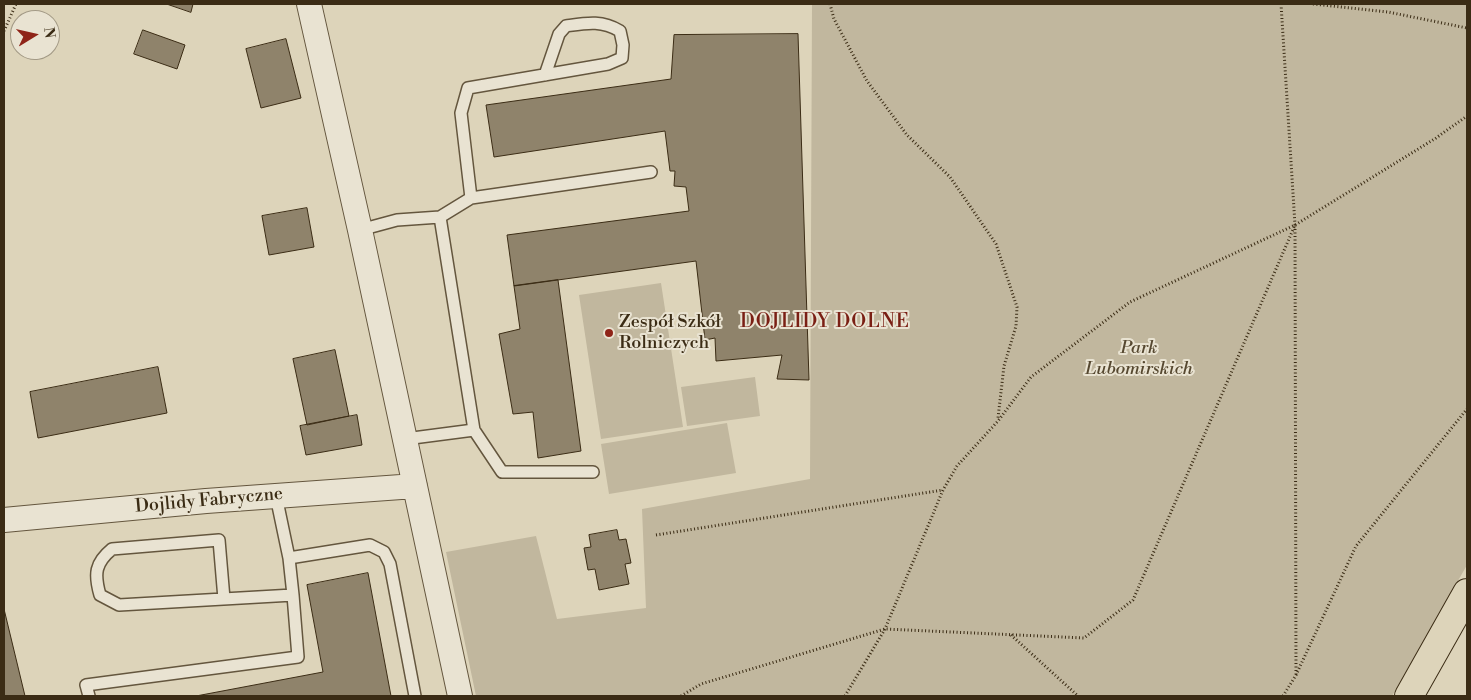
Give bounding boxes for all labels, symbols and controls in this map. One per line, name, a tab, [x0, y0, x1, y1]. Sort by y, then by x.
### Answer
north arrow	[10, 10, 60, 60]
text: N	[39, 26, 59, 40]
district label: DOJLIDY DOLNE	[738, 311, 912, 333]
place label: Zespół Szkół Rolniczych	[619, 312, 721, 354]
marker: Zespół Szkół Rolniczych	[603, 327, 615, 339]
park label: Park Lubomirskich	[1085, 338, 1193, 380]
street label: Dojlidy Fabryczne	[134, 484, 284, 518]

